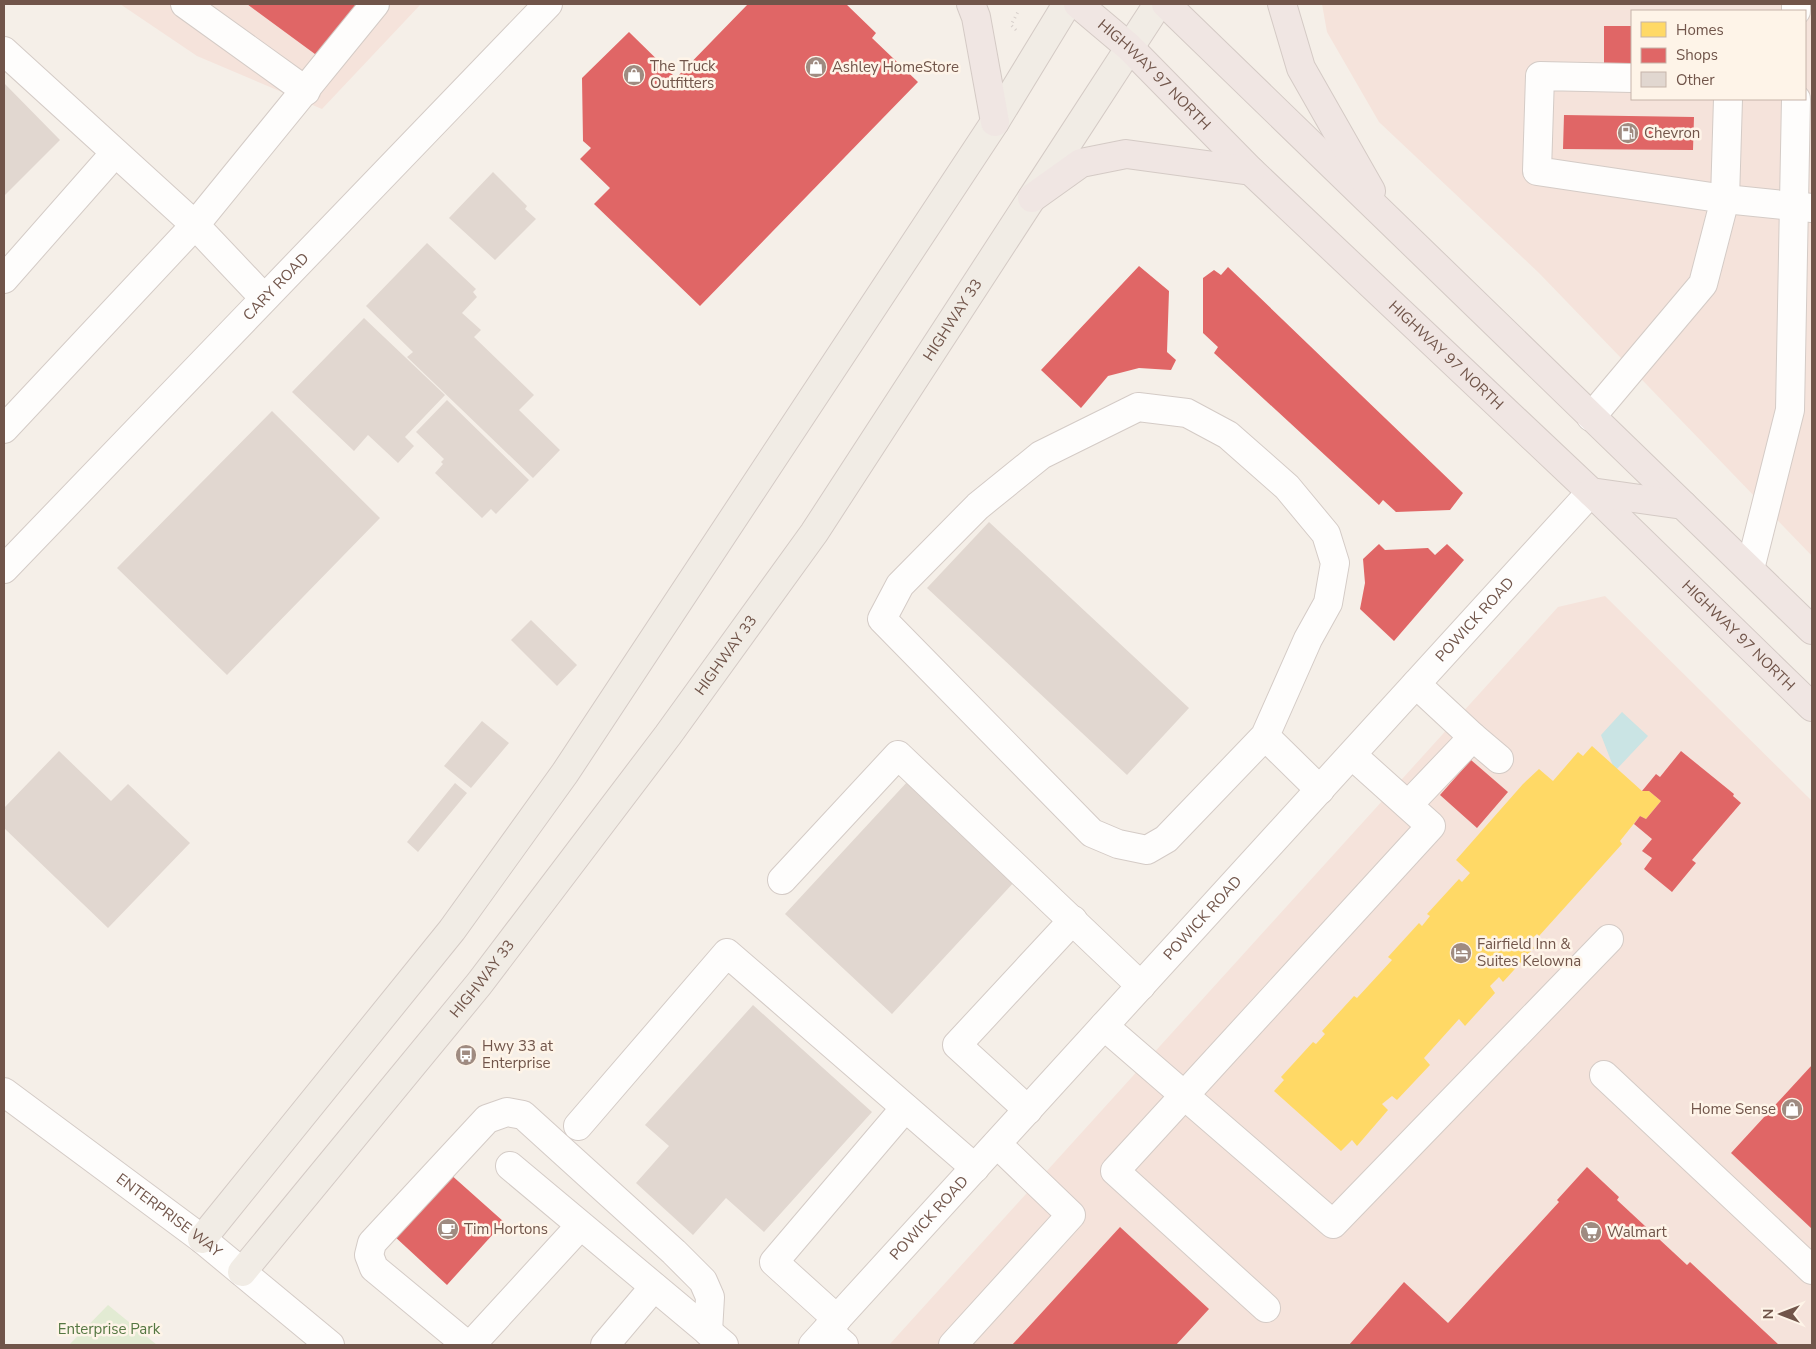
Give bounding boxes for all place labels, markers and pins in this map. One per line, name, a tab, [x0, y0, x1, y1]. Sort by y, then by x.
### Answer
shop icon: Ashley HomeStore	[804, 55, 828, 79]
place label: The Truck Outfitters	[650, 56, 716, 93]
place label: Ashley HomeStore	[832, 57, 959, 77]
shop icon: The Truck Outfitters	[622, 63, 646, 87]
fuel station icon: Chevron	[1616, 121, 1640, 145]
place label: Chevron	[1644, 123, 1700, 143]
place label: Fairfield Inn & Suites Kelowna	[1477, 934, 1581, 971]
hotel icon: Fairfield Inn & Suites Kelowna	[1449, 941, 1473, 965]
place label: Hwy 33 at Enterprise	[482, 1036, 554, 1073]
bus stop icon: Hwy 33 at Enterprise	[454, 1043, 478, 1067]
shop icon: Home Sense	[1780, 1097, 1804, 1121]
place label: Home Sense	[1691, 1099, 1776, 1119]
cafe icon: Tim Hortons	[436, 1217, 460, 1241]
place label: Tim Hortons	[464, 1219, 548, 1239]
supermarket icon: Walmart	[1579, 1220, 1603, 1244]
place label: Walmart	[1607, 1222, 1668, 1242]

